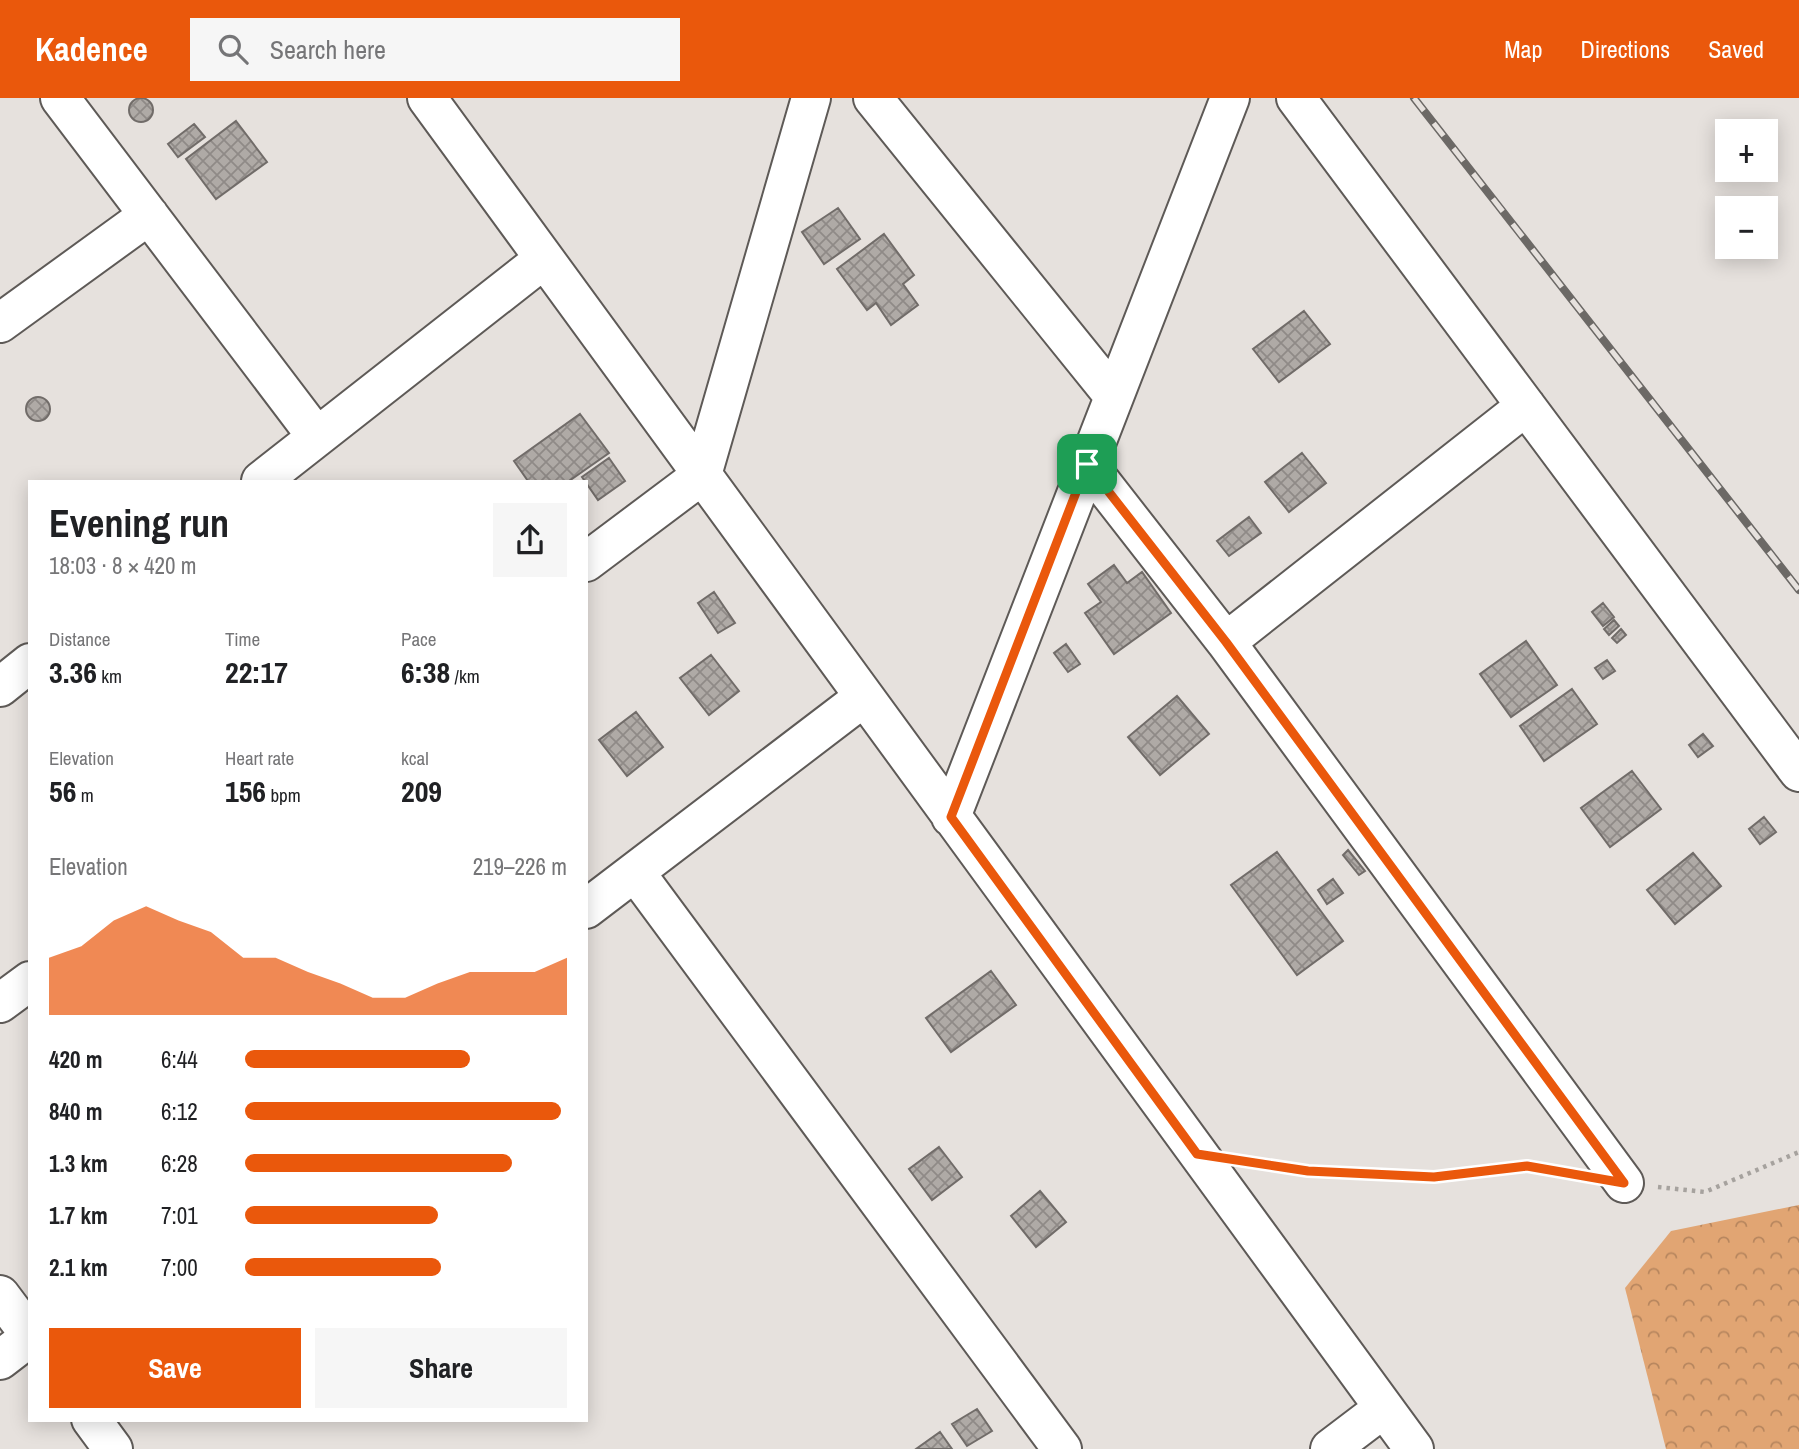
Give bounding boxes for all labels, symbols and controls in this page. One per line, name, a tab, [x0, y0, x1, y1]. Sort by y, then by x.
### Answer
search box	[190, 18, 680, 81]
text: Kadence	[35, 27, 148, 71]
icon: search	[214, 30, 252, 68]
text: Search here	[270, 32, 386, 67]
text: Map	[1504, 33, 1542, 65]
text: Directions	[1580, 33, 1670, 65]
text: Saved	[1708, 33, 1764, 65]
map controls	[1715, 119, 1778, 259]
button: +	[1715, 119, 1778, 182]
button: −	[1715, 196, 1778, 259]
pin	[1057, 434, 1117, 494]
icon: arrive	[1068, 445, 1106, 483]
text: Evening run	[49, 498, 229, 549]
button: share	[493, 503, 567, 577]
text: 18:03 · 8 × 420 m	[49, 550, 196, 581]
text: Distance	[49, 626, 110, 652]
text: Time	[225, 626, 260, 652]
text: Pace	[401, 626, 437, 652]
text: 3.36	[49, 652, 97, 692]
text: 22:17	[225, 652, 288, 692]
text: 6:38	[401, 652, 450, 692]
text: km	[97, 663, 122, 689]
text: /km	[450, 663, 480, 689]
text: Elevation	[49, 745, 114, 771]
text: Heart rate	[225, 745, 294, 771]
text: kcal	[401, 745, 429, 771]
text: 56	[49, 771, 76, 811]
text: 156	[225, 771, 266, 811]
text: 209	[401, 771, 442, 811]
text: m	[76, 782, 94, 808]
text: bpm	[266, 782, 301, 808]
text: Elevation	[49, 851, 128, 882]
text: 219–226 m	[473, 851, 567, 882]
text: 420 m	[49, 1044, 102, 1075]
text: 6:44	[161, 1044, 198, 1075]
text: 840 m	[49, 1096, 102, 1127]
text: 6:12	[161, 1096, 198, 1127]
text: 1.3 km	[49, 1148, 108, 1179]
text: 6:28	[161, 1148, 198, 1179]
text: 1.7 km	[49, 1200, 108, 1231]
text: 7:01	[161, 1200, 198, 1231]
text: 2.1 km	[49, 1252, 108, 1283]
text: 7:00	[161, 1252, 198, 1283]
button: Save	[49, 1328, 301, 1408]
button: Share	[315, 1328, 567, 1408]

